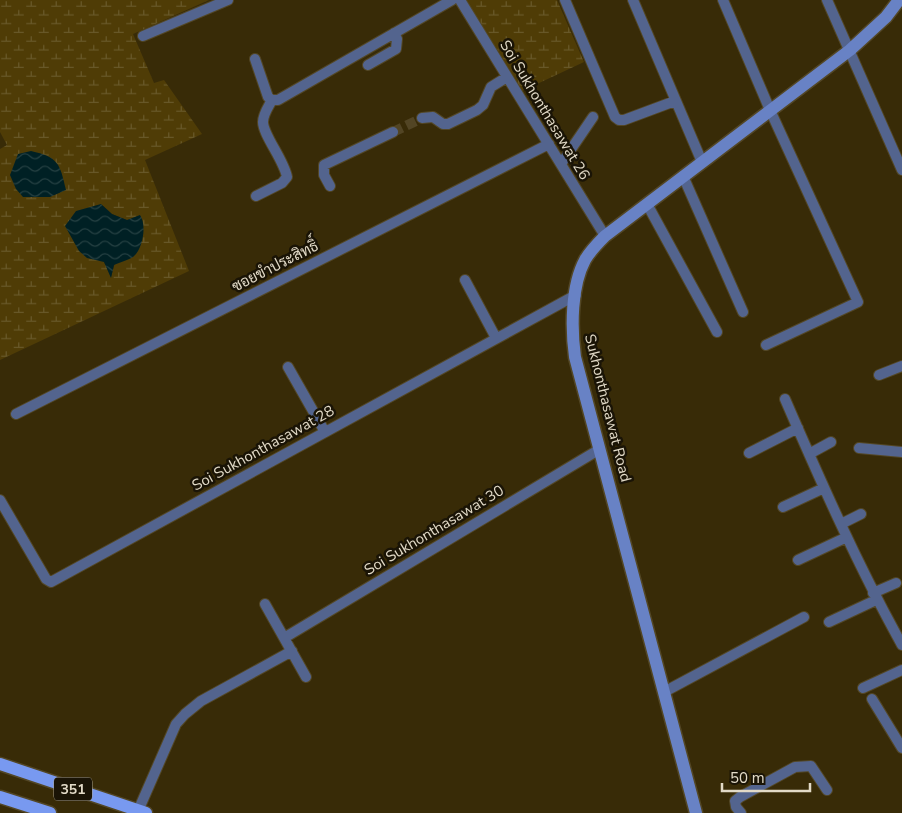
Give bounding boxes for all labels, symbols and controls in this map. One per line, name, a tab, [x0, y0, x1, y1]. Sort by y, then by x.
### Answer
street label: Soi Sukhonthasawat 26	[495, 36, 595, 184]
street label: ซอยขำประสิทธิ์	[226, 231, 322, 296]
street label: Sukhonthasawat Road	[580, 332, 636, 484]
street label: Soi Sukhonthasawat 28	[188, 401, 338, 495]
street label: Soi Sukhonthasawat 30	[360, 480, 508, 580]
scale bar	[722, 760, 810, 792]
text: 50 m	[730, 768, 765, 788]
road number: 351	[54, 778, 92, 801]

